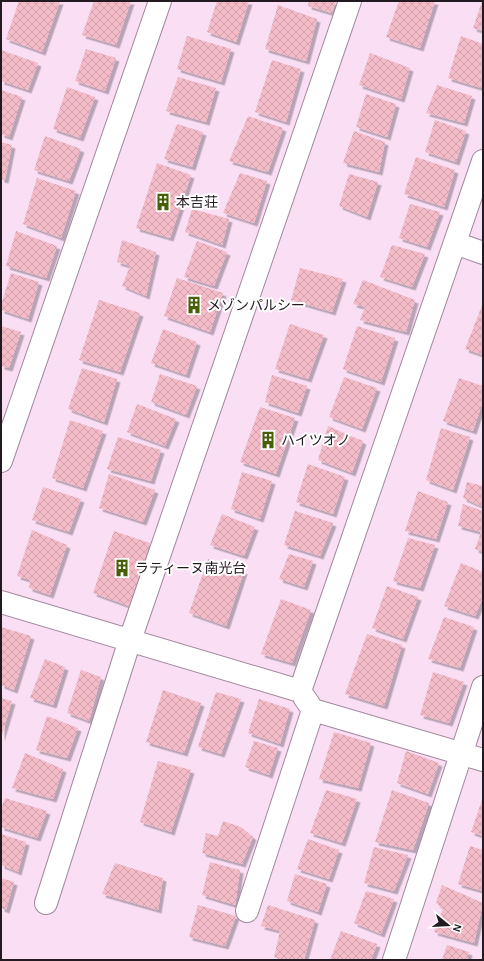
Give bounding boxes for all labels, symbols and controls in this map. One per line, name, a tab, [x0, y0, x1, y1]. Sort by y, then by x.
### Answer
building icon: 本吉荘	[153, 192, 173, 212]
place label: 本吉荘	[176, 195, 218, 210]
building icon: メゾンパルシー	[184, 295, 204, 315]
place label: メゾンパルシー	[207, 298, 305, 313]
building icon: ハイツオノ	[258, 430, 278, 450]
place label: ハイツオノ	[281, 434, 351, 448]
building icon: ラティーヌ南光台	[112, 558, 132, 578]
place label: ラティーヌ南光台	[135, 560, 246, 576]
north arrow	[428, 905, 468, 945]
text: N	[451, 923, 463, 933]

